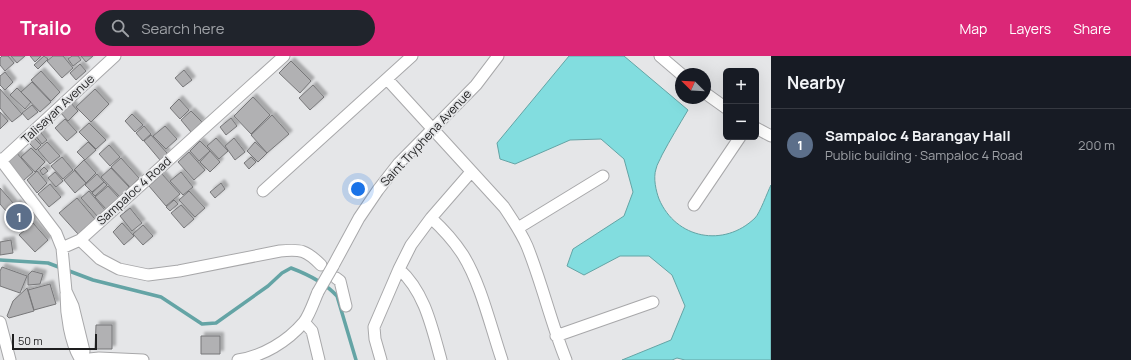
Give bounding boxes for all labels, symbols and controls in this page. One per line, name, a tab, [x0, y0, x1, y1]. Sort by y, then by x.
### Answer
search box	[95, 10, 375, 46]
text: Trailo	[20, 15, 71, 41]
icon: search	[109, 17, 131, 39]
text: Search here	[141, 18, 225, 39]
text: Map	[959, 19, 987, 38]
text: Layers	[1009, 19, 1051, 38]
text: Share	[1073, 19, 1111, 38]
north arrow	[675, 68, 711, 104]
map controls	[723, 68, 759, 140]
button: +	[723, 68, 759, 104]
street label: Talisayan Avenue	[17, 70, 98, 147]
text: Nearby	[787, 71, 845, 94]
street label: Saint Tryphena Avenue	[376, 86, 475, 190]
button: −	[723, 104, 759, 140]
text: Sampaloc 4 Barangay Hall	[825, 125, 1011, 146]
text: 1	[797, 136, 803, 154]
text: 200 m	[1078, 136, 1115, 154]
text: Public building · Sampaloc 4 Road	[825, 146, 1023, 164]
street label: Sampaloc 4 Road	[93, 153, 175, 229]
your location	[348, 179, 368, 199]
pin: 1	[6, 202, 32, 232]
scale bar	[12, 332, 97, 351]
text: 50 m	[18, 333, 43, 348]

